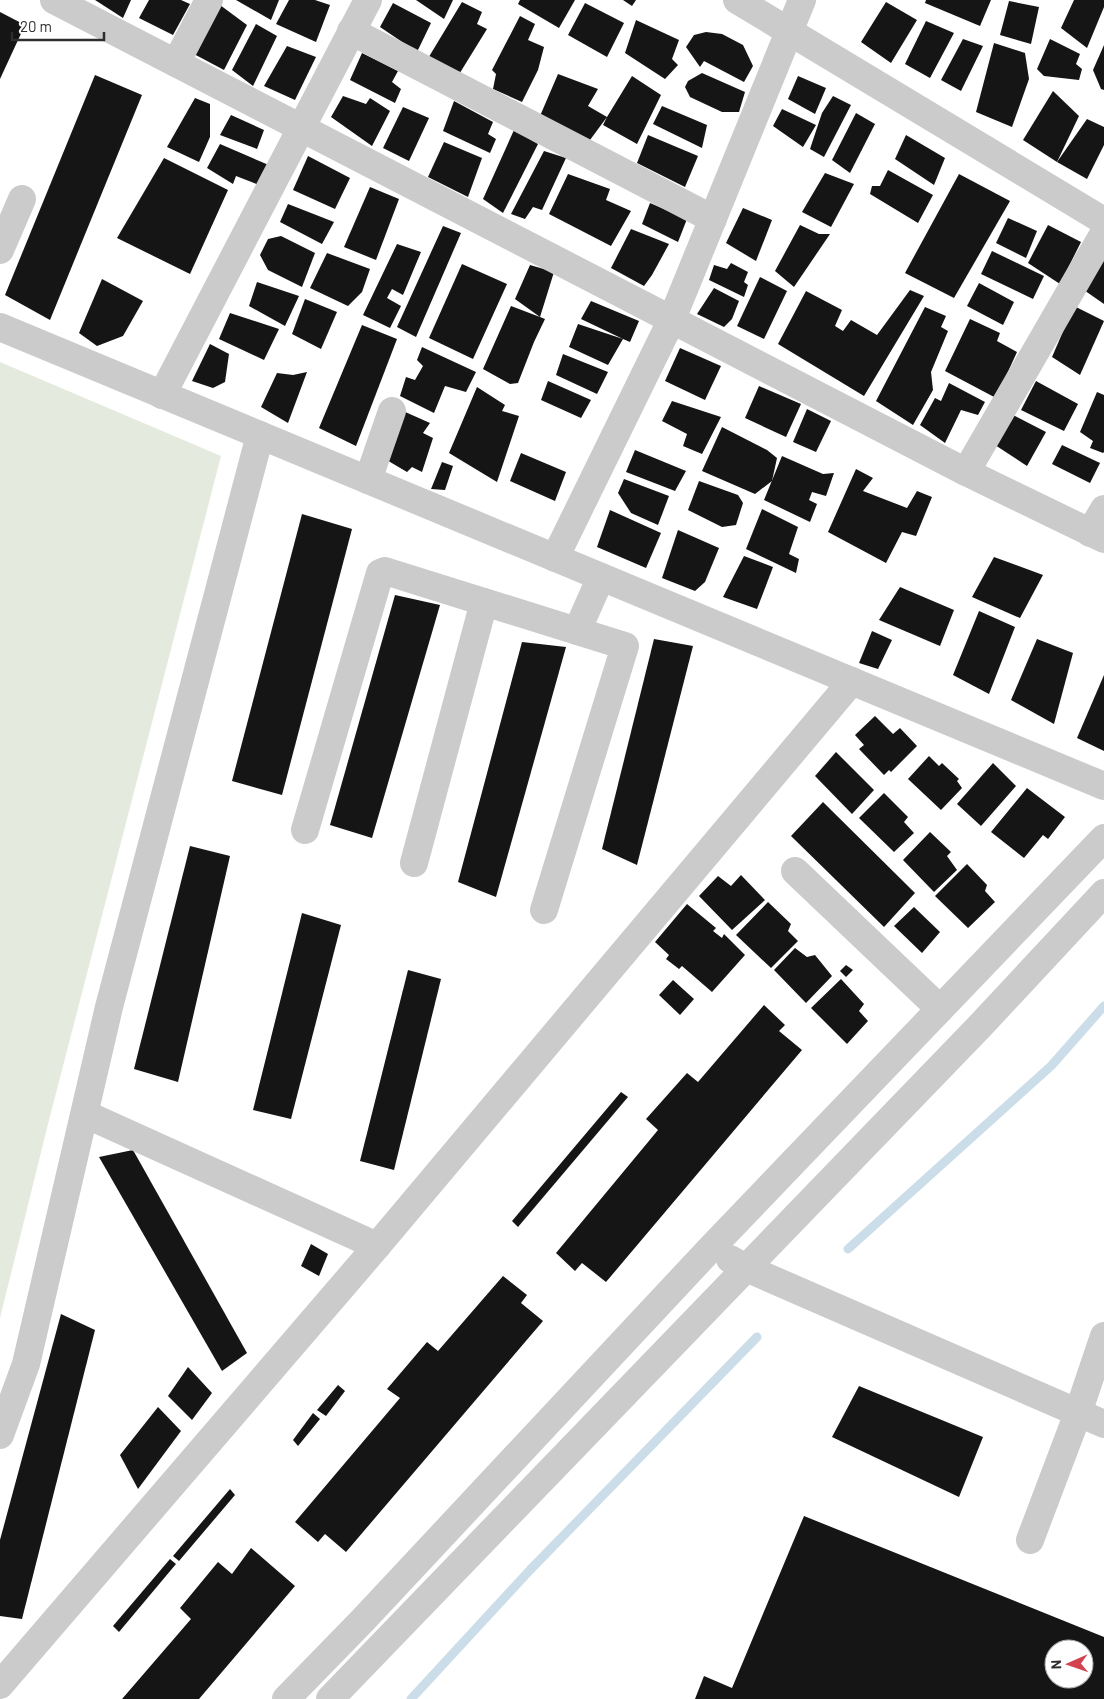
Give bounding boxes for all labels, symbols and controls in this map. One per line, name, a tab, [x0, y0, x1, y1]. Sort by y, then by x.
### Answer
scale bar	[12, 10, 105, 42]
text: 20 m	[20, 17, 52, 35]
north arrow	[1044, 1639, 1094, 1689]
text: N	[1047, 1660, 1064, 1669]

